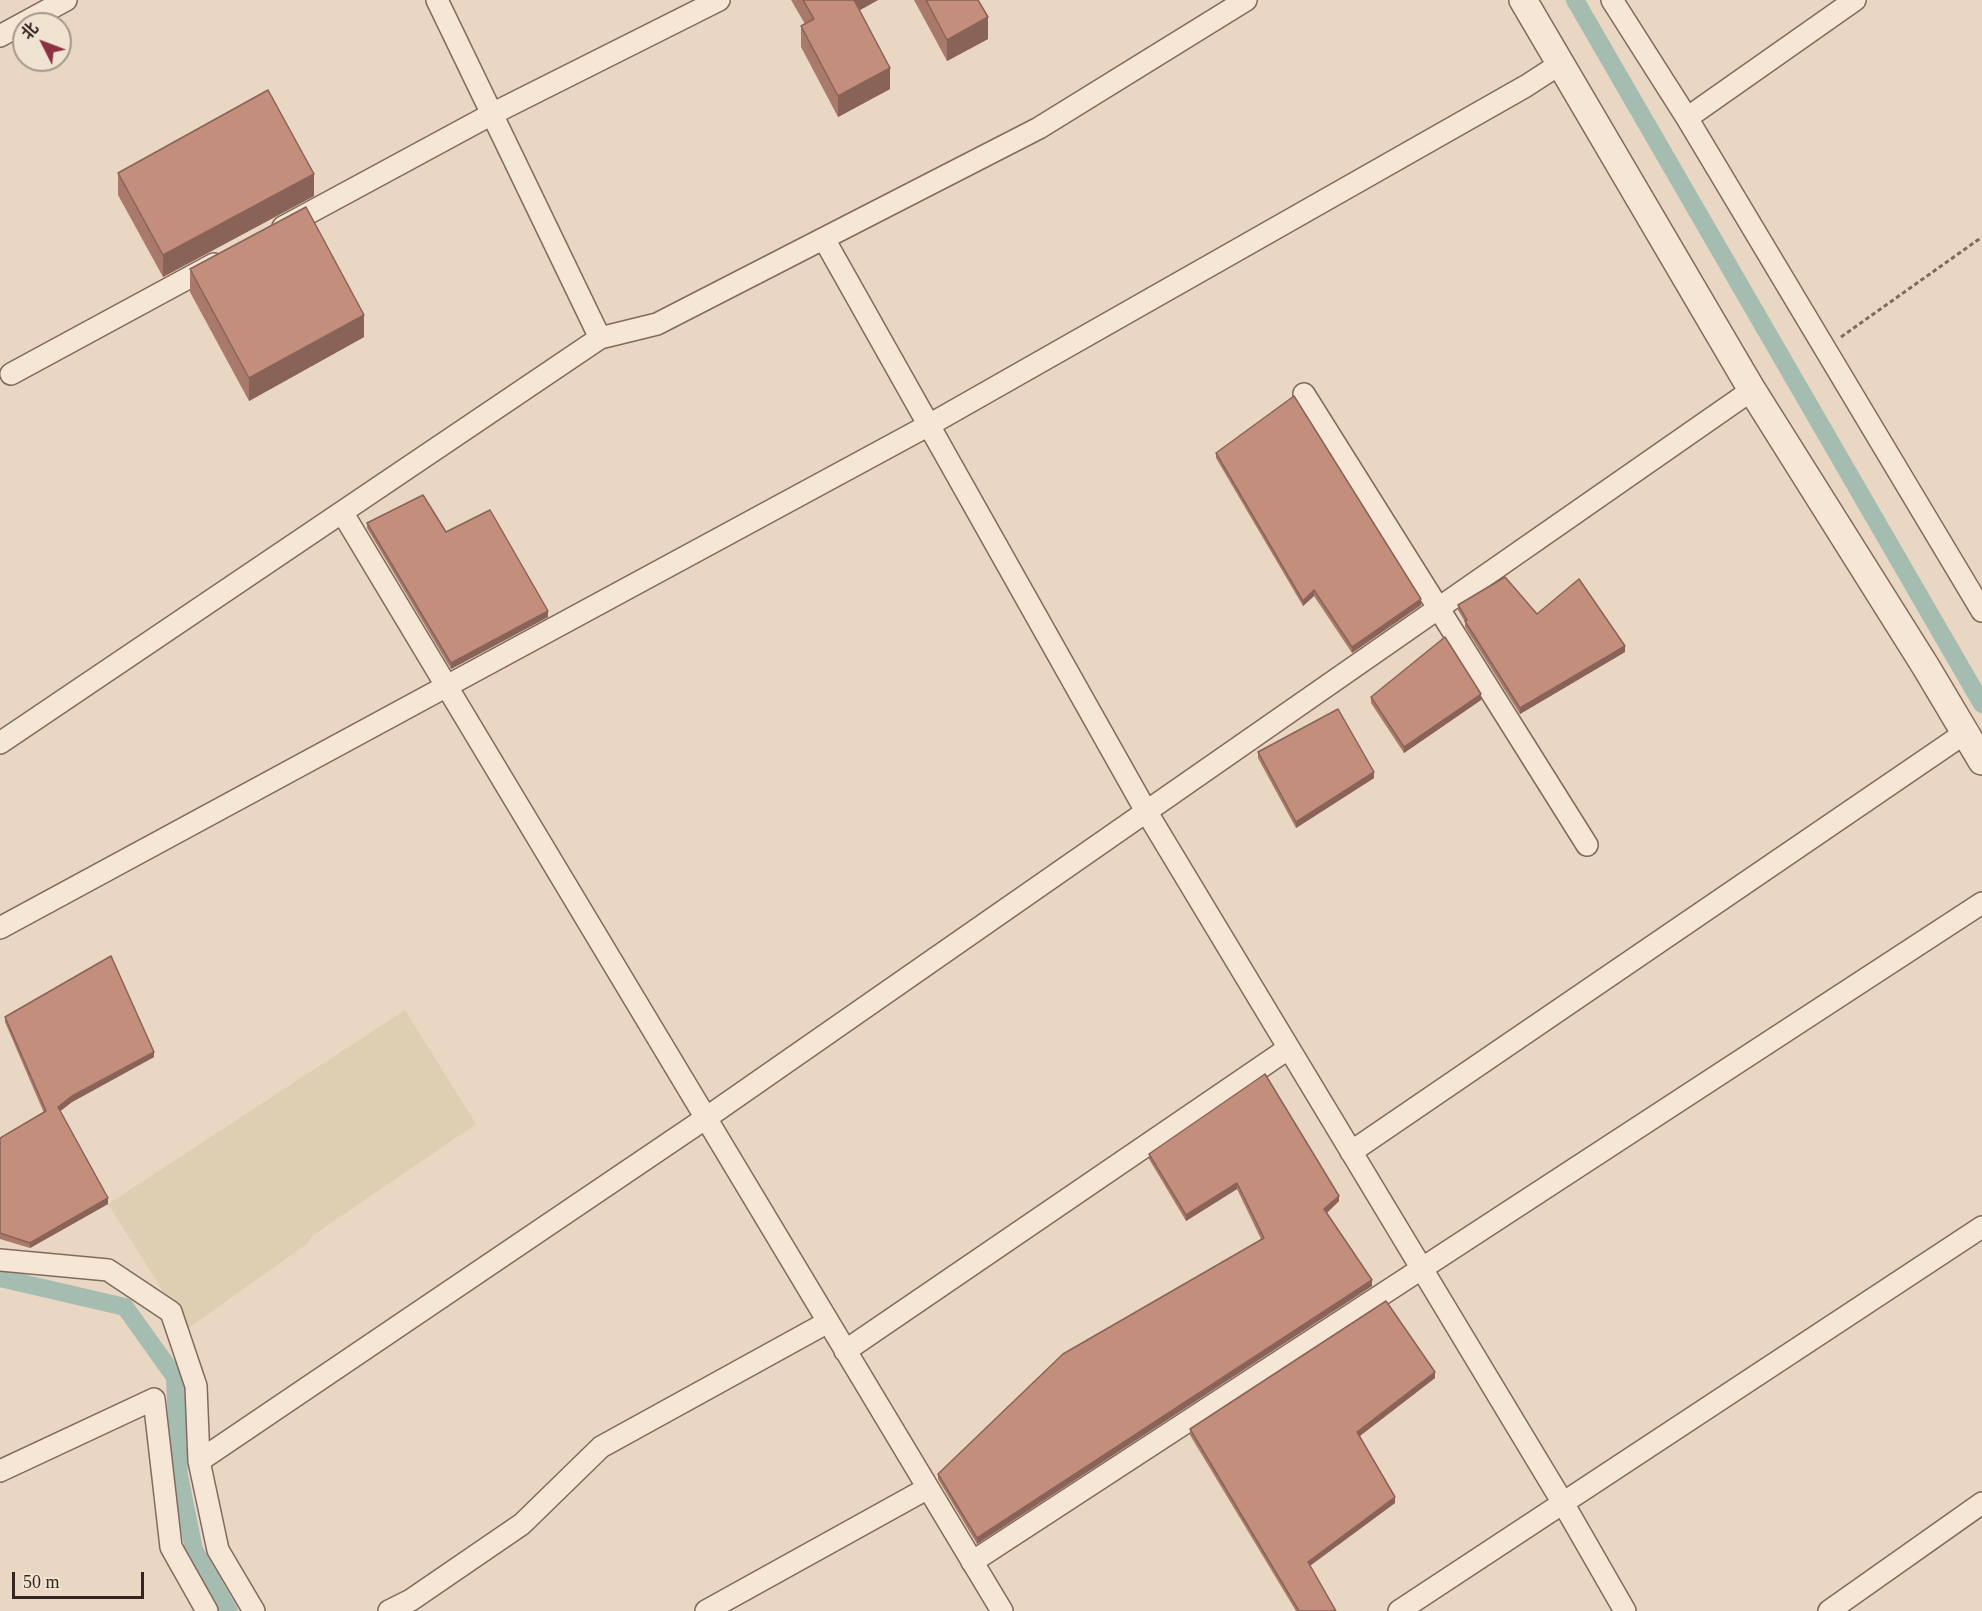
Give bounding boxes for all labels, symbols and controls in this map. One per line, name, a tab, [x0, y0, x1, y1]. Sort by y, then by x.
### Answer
north arrow	[12, 12, 72, 72]
text: 北	[18, 19, 41, 43]
scale bar	[15, 1560, 147, 1598]
text: 50 m	[23, 1572, 60, 1592]

